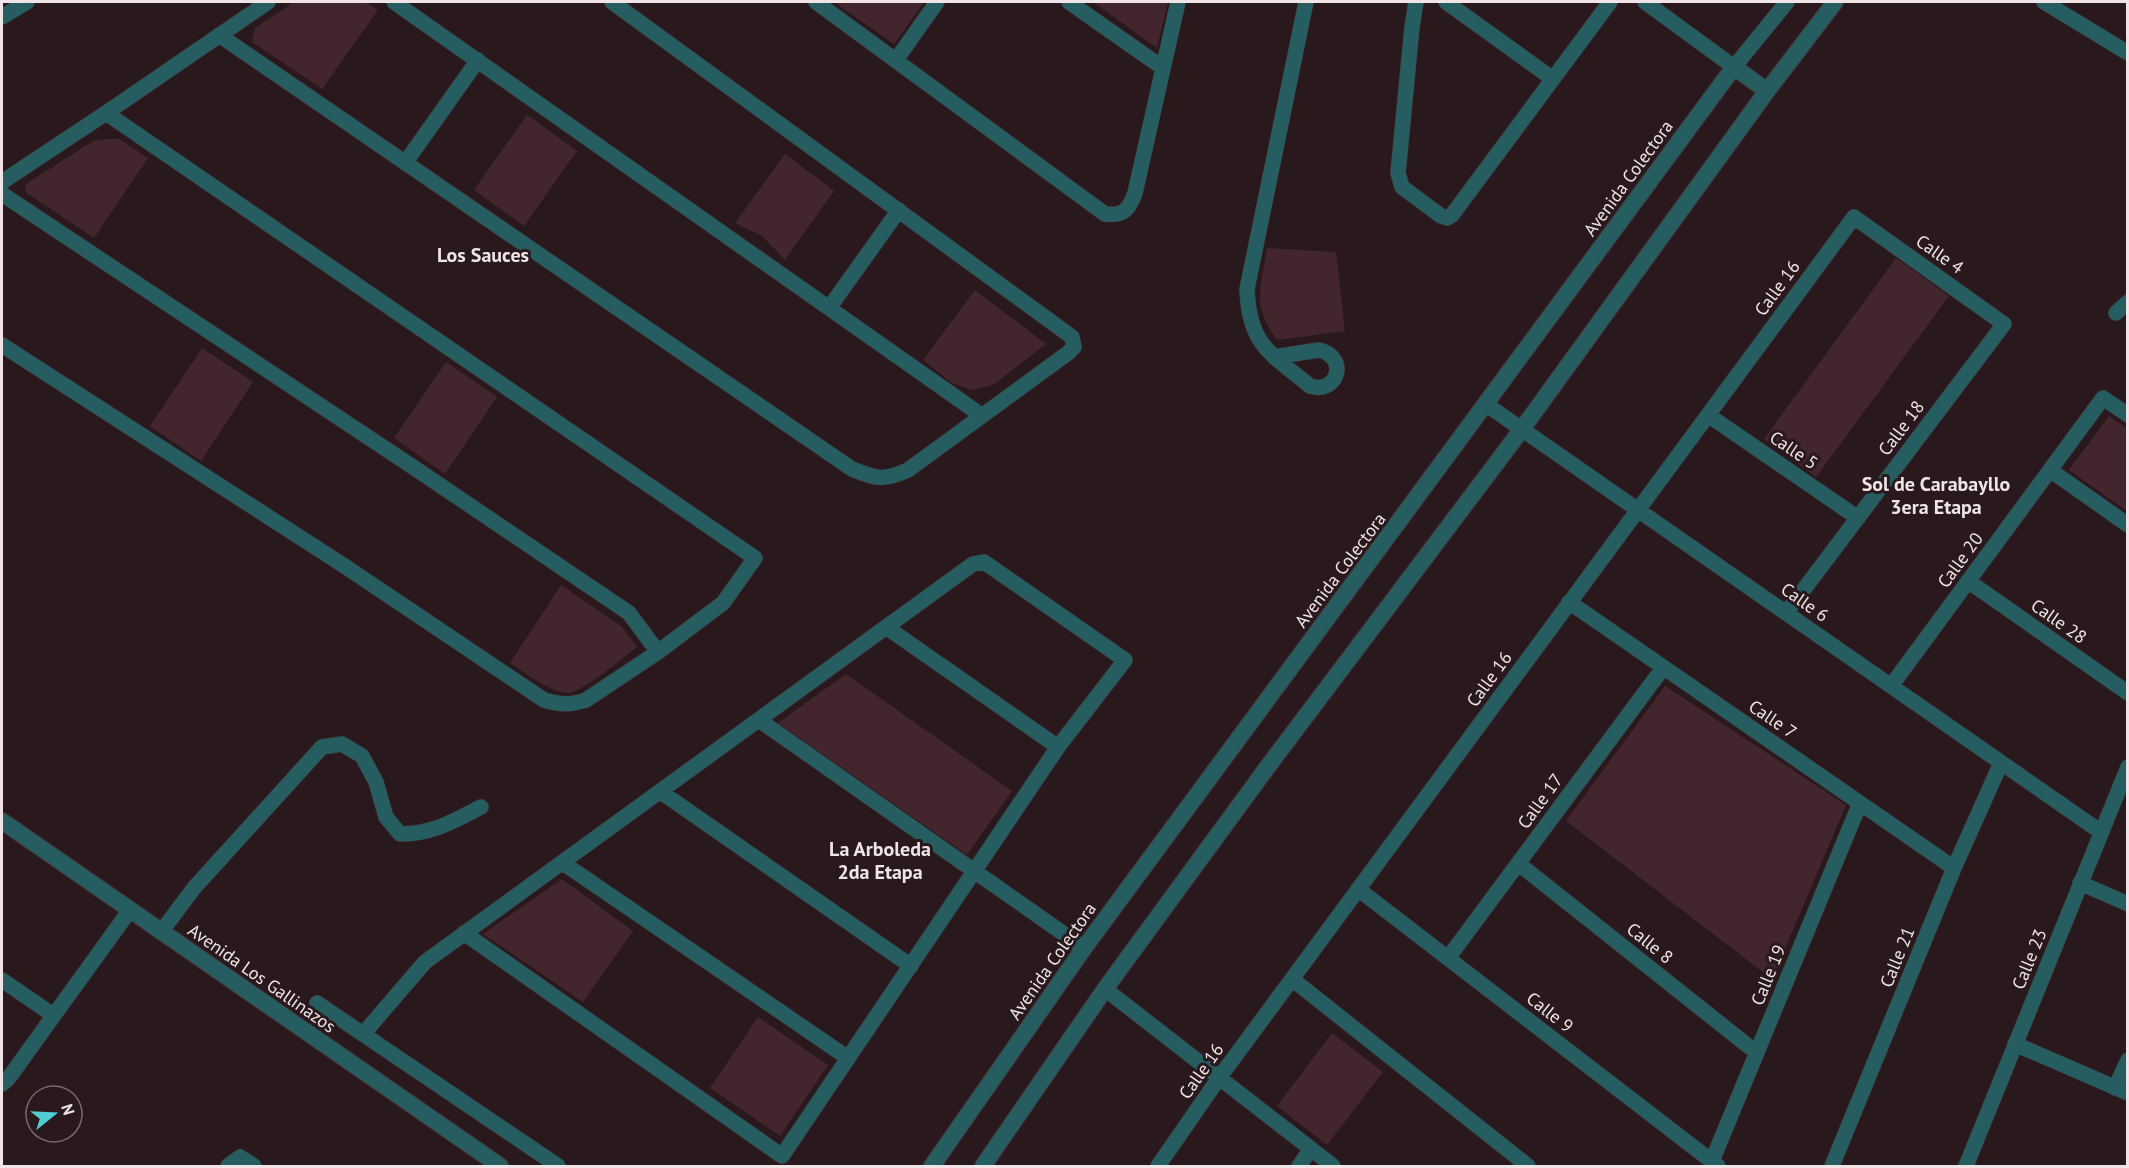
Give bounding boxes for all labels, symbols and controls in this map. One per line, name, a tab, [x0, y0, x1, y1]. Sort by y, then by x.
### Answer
street label: Avenida Colectora	[1578, 115, 1678, 241]
street label: Calle 4	[1912, 229, 1969, 279]
district label: Los Sauces	[437, 242, 529, 268]
street label: Calle 16	[1749, 256, 1805, 320]
street label: Calle 18	[1873, 396, 1929, 460]
street label: Calle 5	[1766, 426, 1822, 474]
district label: Sol de Carabayllo 3era Etapa	[1862, 471, 2011, 520]
street label: Avenida Colectora	[1289, 508, 1391, 632]
street label: Calle 20	[1932, 528, 1988, 592]
street label: Calle 6	[1777, 577, 1833, 627]
street label: Calle 28	[2027, 594, 2091, 648]
street label: Calle 16	[1461, 647, 1517, 711]
street label: Calle 7	[1745, 695, 1801, 743]
street label: Calle 17	[1512, 769, 1568, 833]
district label: La Arboleda 2da Etapa	[829, 836, 931, 885]
street label: Avenida Colectora	[1003, 898, 1101, 1024]
street label: Calle 8	[1622, 917, 1678, 969]
street label: Avenida Los Gallinazos	[184, 918, 340, 1038]
street label: Calle 21	[1875, 923, 1919, 991]
street label: Calle 23	[2007, 925, 2051, 993]
street label: Calle 19	[1746, 941, 1790, 1009]
street label: Calle 9	[1522, 987, 1578, 1037]
street label: Calle 16	[1174, 1039, 1228, 1103]
north arrow	[24, 1084, 84, 1144]
text: N	[57, 1101, 79, 1117]

